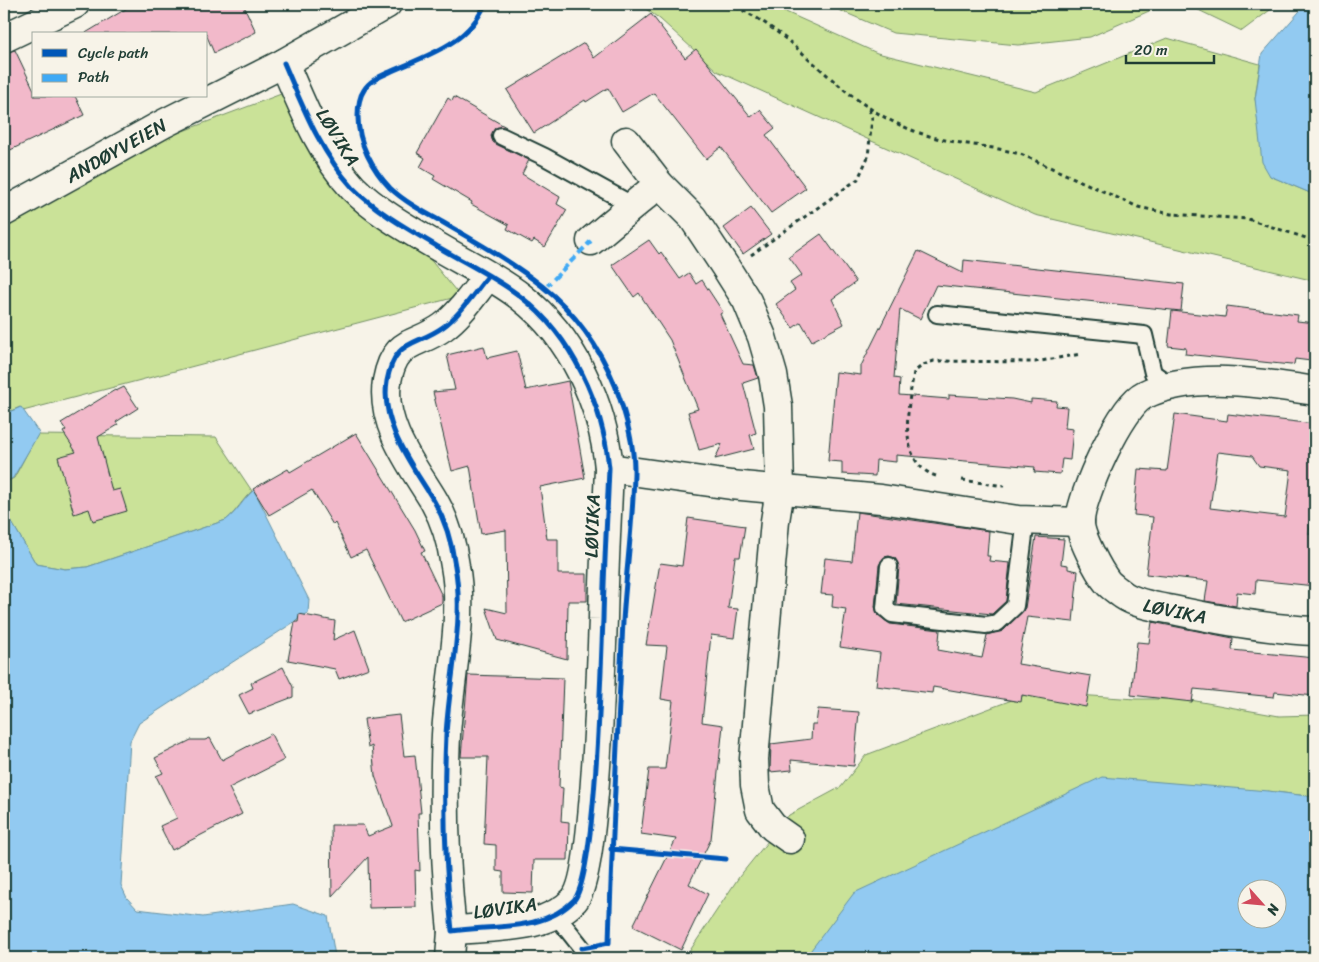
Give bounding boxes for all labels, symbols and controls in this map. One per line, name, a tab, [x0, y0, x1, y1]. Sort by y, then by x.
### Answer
legend	[32, 32, 208, 98]
scale bar	[1126, 32, 1214, 64]
text: 20 m	[1134, 37, 1168, 63]
text: Cycle path	[78, 40, 149, 66]
text: Path	[78, 64, 109, 90]
street label: LØVIKA	[307, 101, 369, 173]
street label: ANDØYVEIEN	[58, 108, 173, 192]
street label: LØVIKA	[574, 494, 610, 558]
street label: LØVIKA	[1140, 588, 1209, 633]
north arrow	[1236, 880, 1286, 930]
street label: LØVIKA	[471, 887, 539, 929]
text: N	[1260, 899, 1287, 920]

